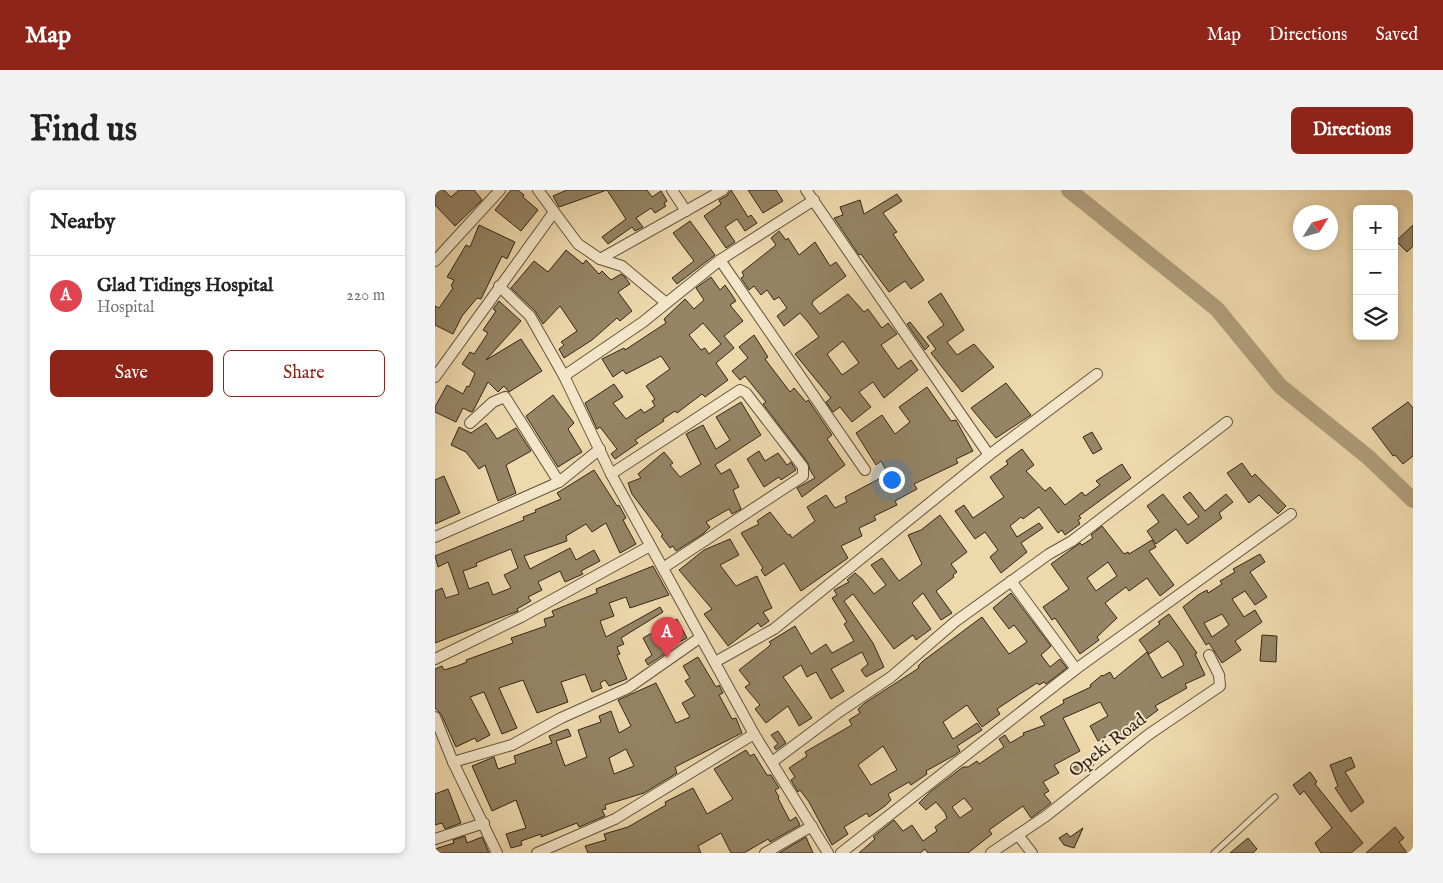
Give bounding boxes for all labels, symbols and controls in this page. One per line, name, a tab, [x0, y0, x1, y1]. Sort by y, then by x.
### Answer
text: Map	[25, 20, 71, 51]
text: Map	[1207, 24, 1241, 47]
text: Directions	[1269, 24, 1347, 47]
text: Saved	[1375, 24, 1418, 47]
button: Directions	[1291, 107, 1413, 154]
text: Find us	[30, 108, 137, 153]
north arrow	[1293, 205, 1338, 250]
map controls	[1353, 205, 1398, 340]
button: +	[1353, 205, 1398, 250]
text: Nearby	[50, 209, 115, 236]
button: −	[1353, 250, 1398, 295]
text: Glad Tidings Hospital	[97, 274, 273, 298]
text: A	[61, 286, 71, 306]
text: 220 m	[346, 286, 385, 306]
button: layers	[1353, 295, 1398, 340]
text: Hospital	[97, 298, 154, 318]
button: Save	[50, 350, 213, 397]
button: Share	[223, 350, 385, 397]
your location	[879, 467, 905, 493]
pin: A	[651, 617, 683, 658]
street label: Opeki Road	[1065, 708, 1152, 783]

